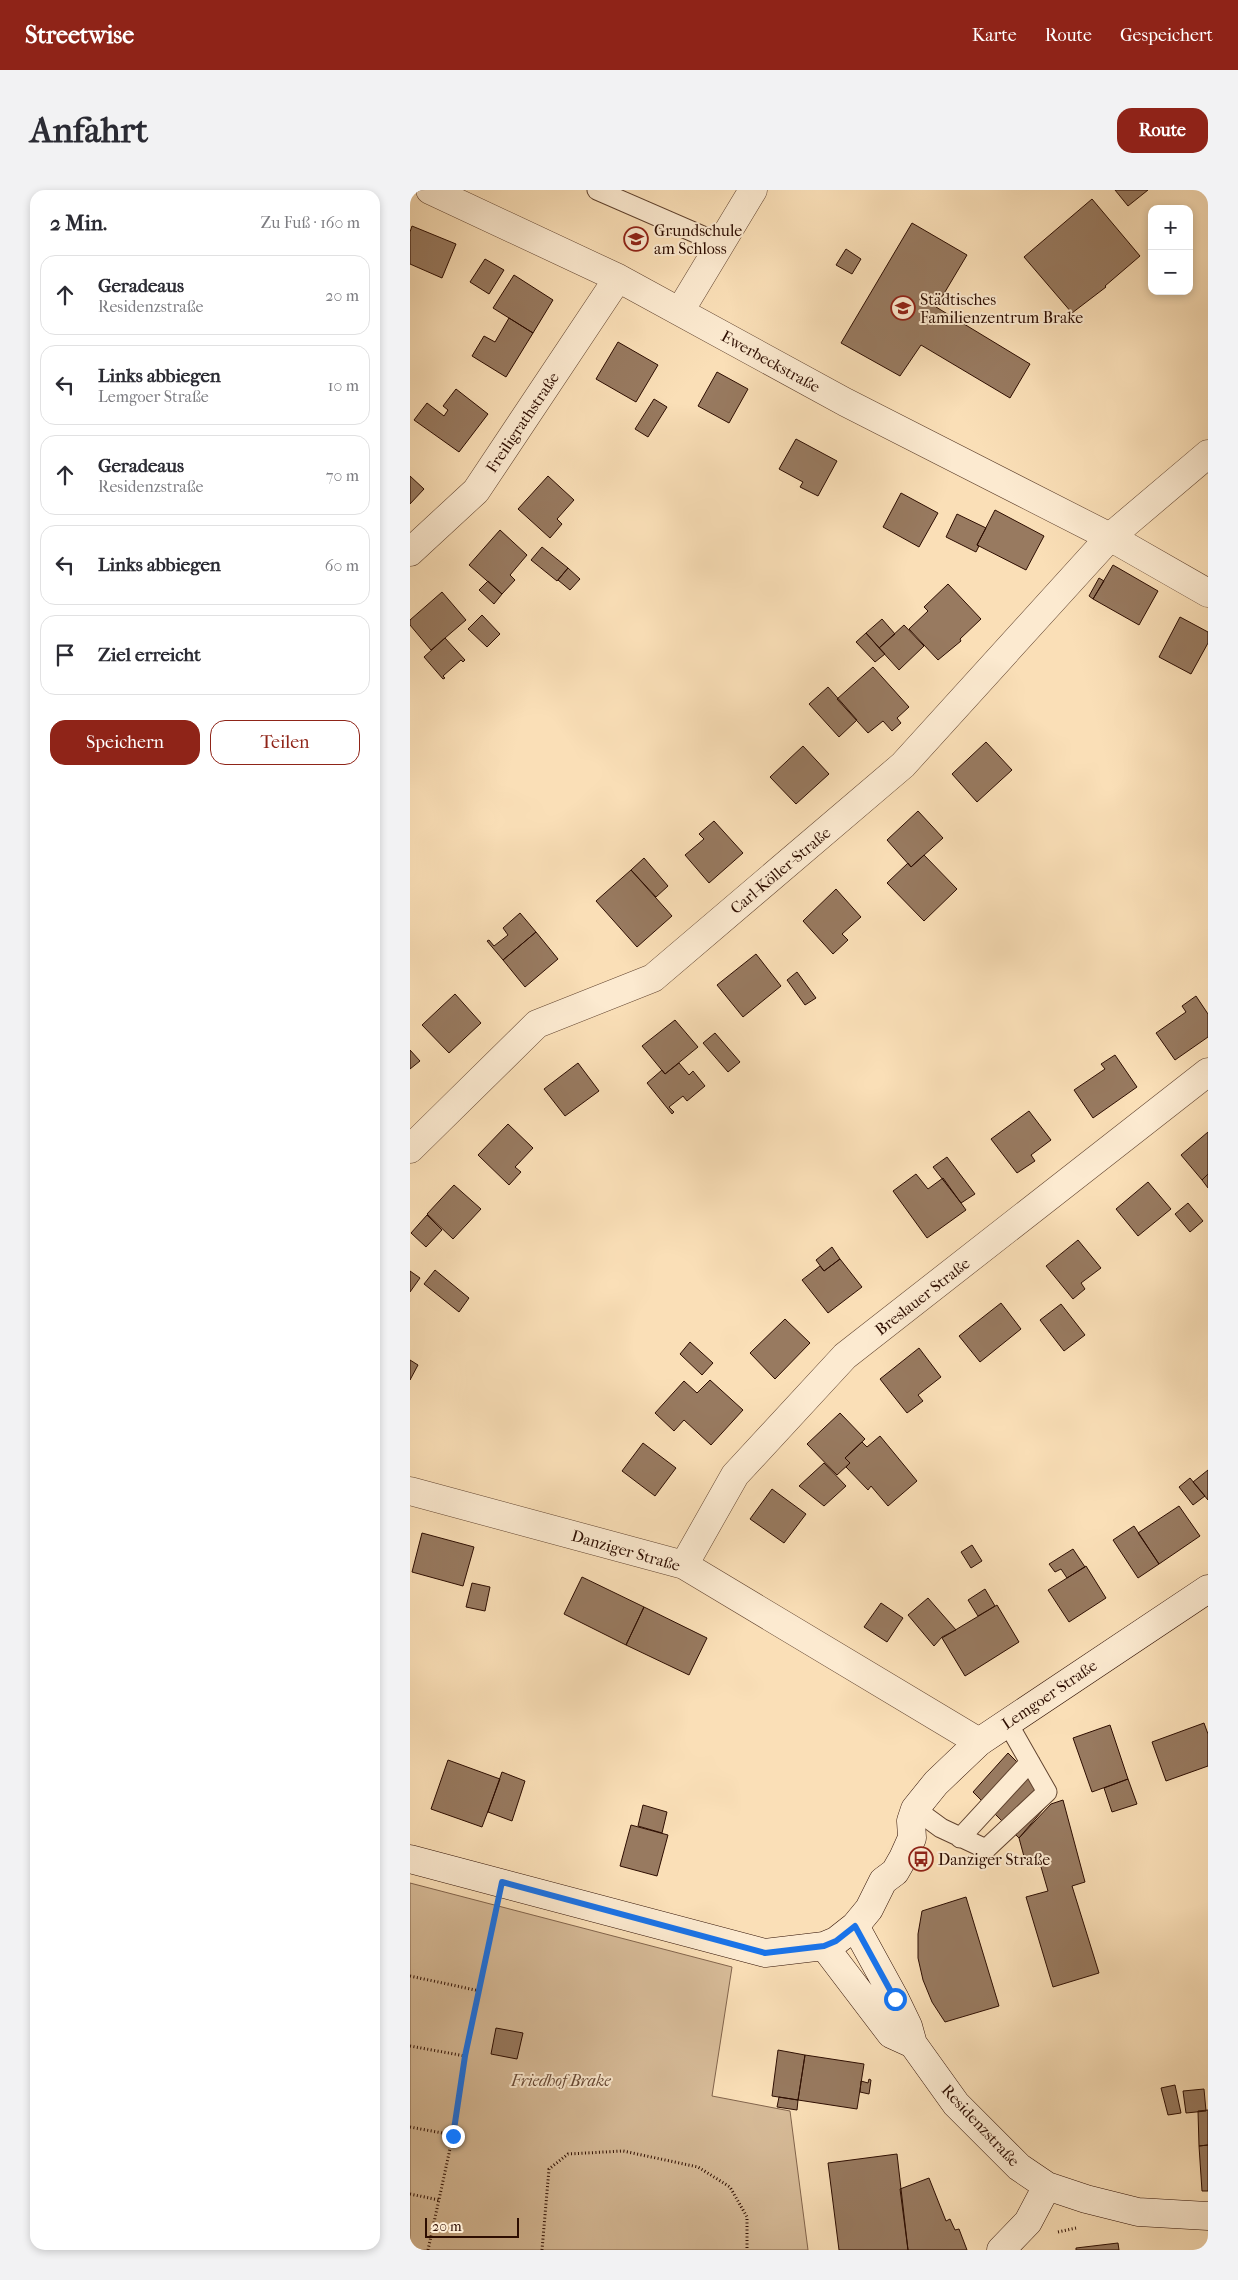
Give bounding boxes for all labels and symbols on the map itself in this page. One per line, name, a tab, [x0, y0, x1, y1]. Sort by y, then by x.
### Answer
place label: Grundschule am Schloss	[654, 221, 742, 258]
school or university icon: Grundschule am Schloss	[623, 226, 649, 252]
place label: Städtisches Familienzentrum Brake	[920, 290, 1083, 327]
school or university icon: Städtisches Familienzentrum Brake	[890, 295, 916, 321]
street label: Ewerbeckstraße	[718, 327, 823, 396]
street label: Freiligrathstraße	[482, 368, 563, 476]
street label: Carl-Köller-Straße	[726, 823, 834, 918]
street label: Breslauer Straße	[871, 1254, 973, 1339]
street label: Danziger Straße	[569, 1526, 682, 1575]
street label: Lemgoer Straße	[998, 1656, 1100, 1733]
bus stop icon: Danziger Straße	[908, 1846, 934, 1872]
place label: Danziger Straße	[938, 1850, 1050, 1869]
route start	[884, 1988, 907, 2011]
park label: Friedhof Brake	[510, 2071, 611, 2090]
street label: Residenzstraße	[938, 2080, 1024, 2170]
route end	[442, 2125, 465, 2148]
scale bar	[425, 2215, 519, 2238]

